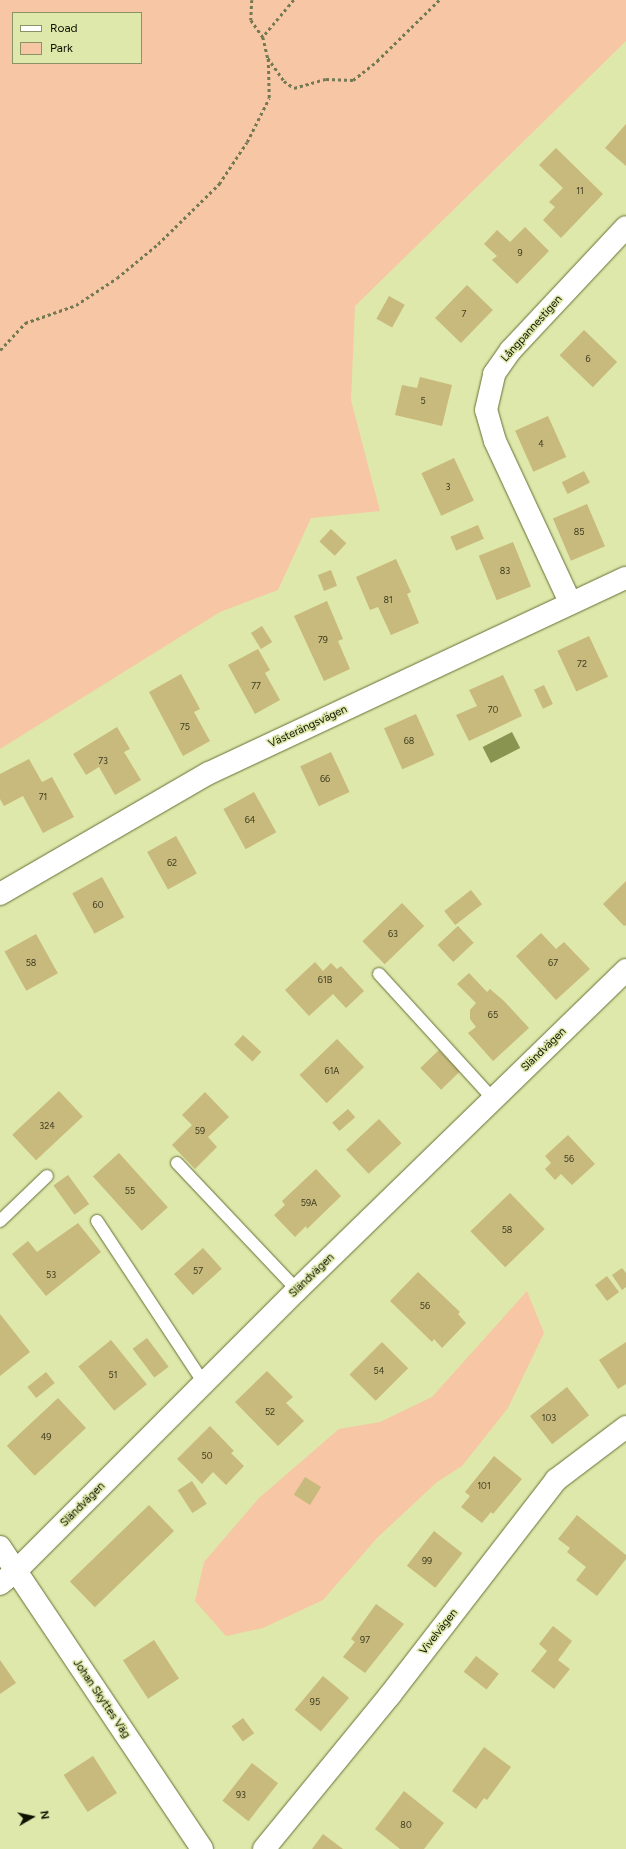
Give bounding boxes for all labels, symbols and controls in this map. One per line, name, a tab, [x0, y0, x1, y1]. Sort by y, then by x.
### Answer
legend	[12, 12, 142, 64]
text: Road	[50, 21, 78, 35]
text: Park	[50, 41, 73, 55]
house number: 11	[576, 186, 584, 196]
house number: 9	[517, 248, 523, 258]
street label: Långpannestigen	[499, 293, 565, 365]
house number: 7	[462, 309, 466, 319]
house number: 6	[585, 354, 591, 364]
house number: 5	[420, 396, 426, 406]
house number: 4	[538, 439, 544, 449]
house number: 3	[446, 482, 450, 492]
house number: 85	[574, 527, 584, 537]
house number: 83	[500, 566, 510, 576]
house number: 81	[383, 595, 393, 605]
house number: 79	[318, 635, 328, 645]
house number: 72	[577, 659, 587, 669]
house number: 77	[251, 681, 261, 691]
street label: Västerängsvägen	[266, 703, 350, 751]
house number: 70	[488, 705, 498, 715]
house number: 75	[180, 722, 190, 732]
house number: 68	[404, 736, 414, 746]
house number: 73	[98, 756, 108, 766]
house number: 66	[320, 774, 330, 784]
house number: 71	[39, 792, 47, 802]
house number: 64	[245, 815, 255, 825]
house number: 62	[167, 858, 177, 868]
house number: 60	[93, 900, 103, 910]
house number: 63	[388, 929, 398, 939]
house number: 58	[26, 958, 36, 968]
house number: 67	[548, 958, 558, 968]
house number: 61B	[318, 975, 332, 985]
house number: 65	[488, 1010, 498, 1020]
street label: Sländvägen	[519, 1025, 569, 1075]
house number: 61A	[325, 1066, 339, 1076]
house number: 324	[39, 1121, 55, 1131]
house number: 59	[195, 1126, 205, 1136]
house number: 56	[564, 1154, 574, 1164]
house number: 55	[125, 1186, 135, 1196]
house number: 59A	[301, 1198, 317, 1208]
house number: 58	[502, 1225, 512, 1235]
street label: Sländvägen	[287, 1251, 337, 1301]
house number: 57	[193, 1266, 203, 1276]
house number: 53	[46, 1270, 56, 1280]
house number: 56	[420, 1301, 430, 1311]
house number: 54	[374, 1366, 384, 1376]
house number: 51	[109, 1370, 117, 1380]
house number: 52	[265, 1407, 275, 1417]
house number: 103	[542, 1413, 556, 1423]
house number: 49	[41, 1432, 51, 1442]
house number: 50	[202, 1451, 212, 1461]
street label: Sländvägen	[58, 1480, 108, 1530]
house number: 101	[477, 1481, 491, 1491]
house number: 99	[422, 1556, 432, 1566]
street label: Vivelvägen	[417, 1607, 461, 1657]
house number: 97	[360, 1635, 370, 1645]
street label: Johan Skyttes Väg	[70, 1657, 132, 1741]
house number: 95	[310, 1697, 320, 1707]
house number: 93	[236, 1790, 246, 1800]
north arrow	[12, 1797, 52, 1837]
text: N	[37, 1810, 51, 1820]
house number: 80	[400, 1820, 412, 1830]

